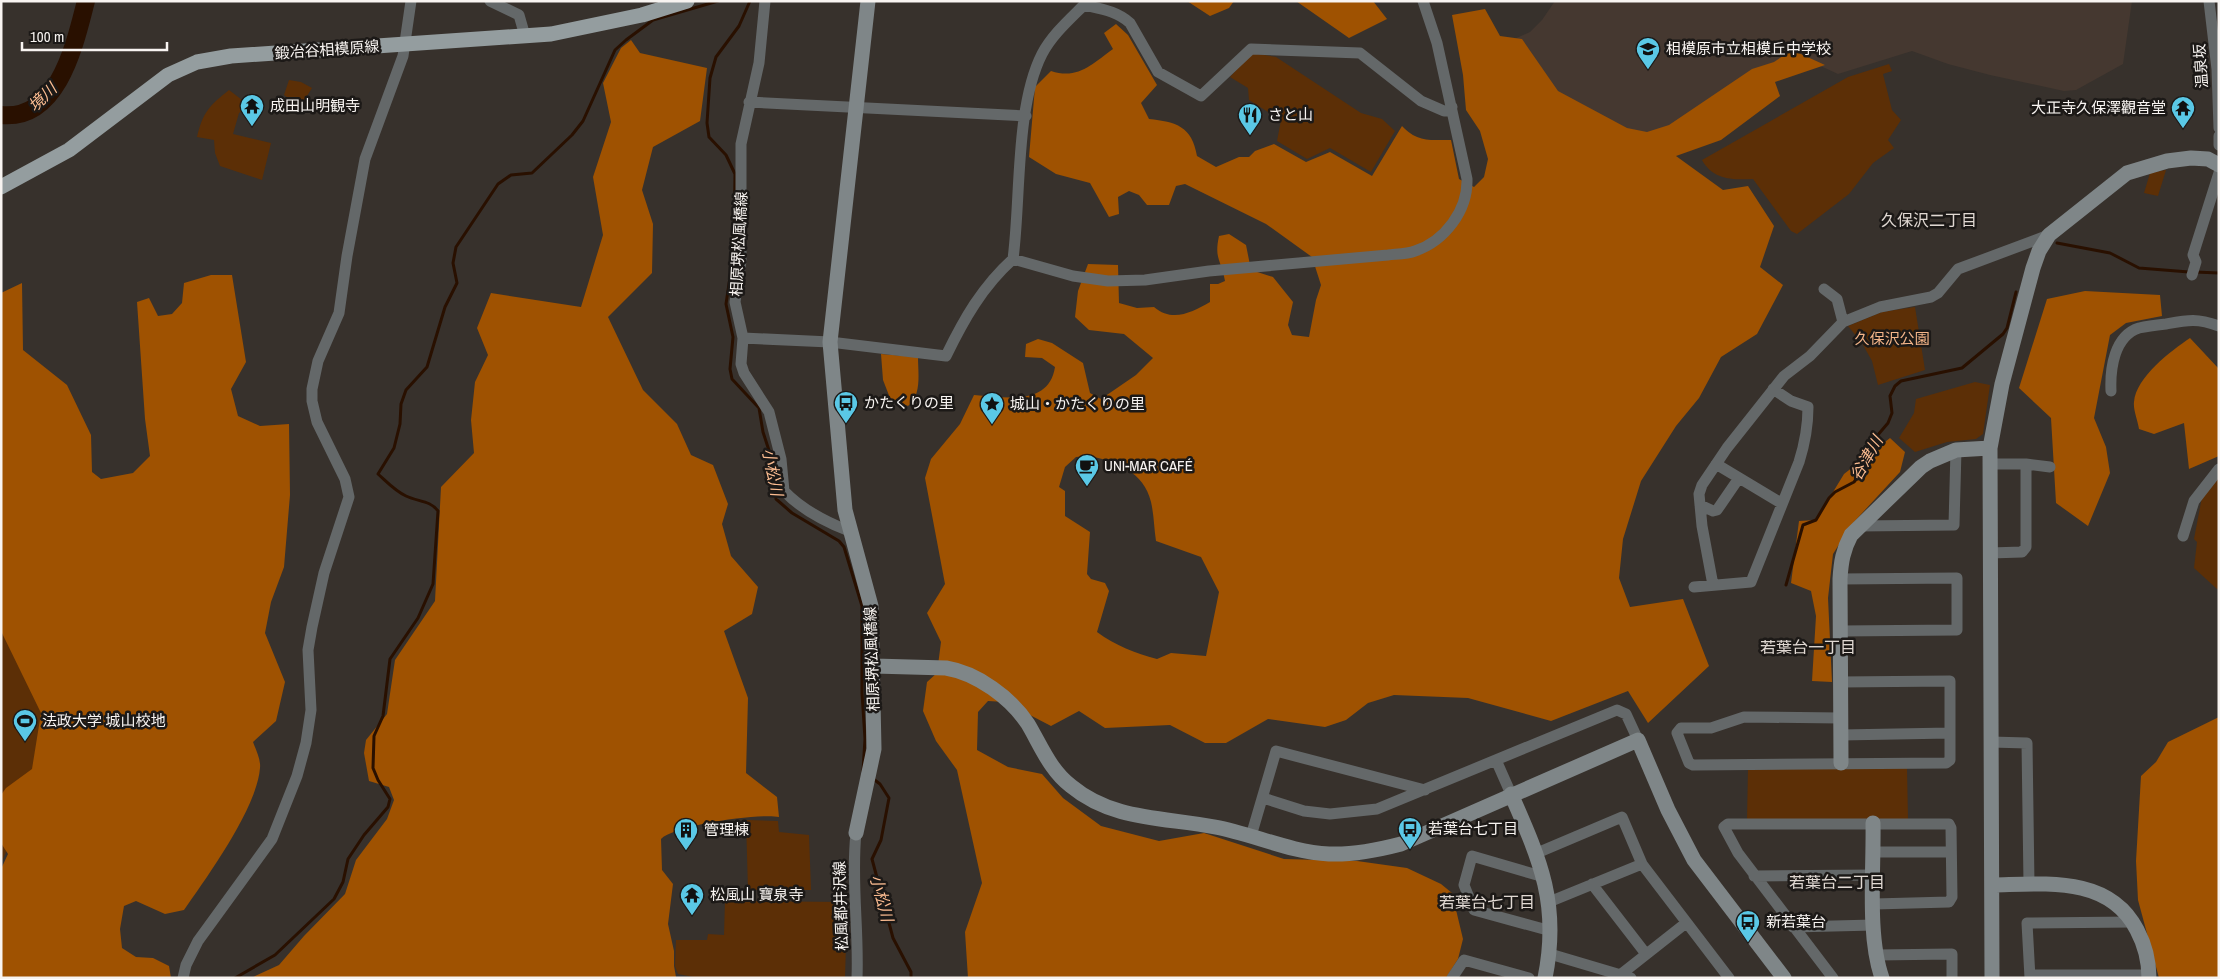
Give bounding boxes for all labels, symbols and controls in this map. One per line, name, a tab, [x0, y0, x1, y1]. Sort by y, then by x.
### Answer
scale bar	[22, 20, 168, 52]
text: 100 m	[30, 26, 64, 47]
street label: 鍛冶谷相模原線	[274, 35, 380, 64]
school or university icon: 相模原市立相模丘中学校	[1635, 36, 1661, 70]
place label: 相模原市立相模丘中学校	[1666, 38, 1831, 59]
street label: 温泉坂	[2188, 43, 2213, 89]
water label: 境川	[23, 77, 63, 116]
temple icon: 成田山明観寺	[239, 93, 265, 127]
place label: 成田山明観寺	[270, 95, 360, 116]
temple icon: 大正寺久保澤觀音堂	[2170, 95, 2196, 129]
place label: 大正寺久保澤觀音堂	[2031, 97, 2166, 118]
restaurant icon: さと山	[1237, 102, 1263, 136]
place label: さと山	[1268, 104, 1313, 125]
street label: 相原堺松風橋線	[725, 191, 752, 297]
district label: 久保沢二丁目	[1881, 209, 1977, 231]
park label: 久保沢公園	[1854, 328, 1930, 349]
bus stop icon: かたくりの里	[833, 390, 859, 424]
place icon: 城山・かたくりの里	[979, 391, 1005, 425]
place label: かたくりの里	[864, 392, 954, 413]
place label: 城山・かたくりの里	[1010, 393, 1145, 414]
water label: 谷津川	[1844, 430, 1889, 484]
water label: 小松川	[758, 446, 789, 500]
cafe icon: UNI-MAR CAFÉ	[1074, 453, 1100, 487]
place label: UNI-MAR CAFÉ	[1104, 455, 1193, 476]
street label: 相原堺松風橋線	[859, 606, 884, 712]
district label: 若葉台一丁目	[1760, 636, 1856, 658]
sports icon: 法政大学 城山校地	[12, 708, 38, 742]
place label: 法政大学 城山校地	[42, 710, 165, 731]
bus stop icon: 若葉台七丁目	[1397, 816, 1423, 850]
building icon: 管理棟	[673, 817, 699, 851]
place label: 若葉台七丁目	[1428, 818, 1518, 839]
place label: 管理棟	[704, 819, 749, 840]
street label: 松風都井沢線	[828, 861, 853, 951]
district label: 若葉台二丁目	[1789, 871, 1885, 893]
water label: 小松川	[865, 872, 899, 926]
temple icon: 松風山 寶泉寺	[679, 882, 705, 916]
place label: 松風山 寶泉寺	[710, 884, 803, 905]
district label: 若葉台七丁目	[1439, 891, 1535, 913]
bus stop icon: 新若葉台	[1735, 909, 1761, 943]
place label: 新若葉台	[1766, 911, 1826, 932]

